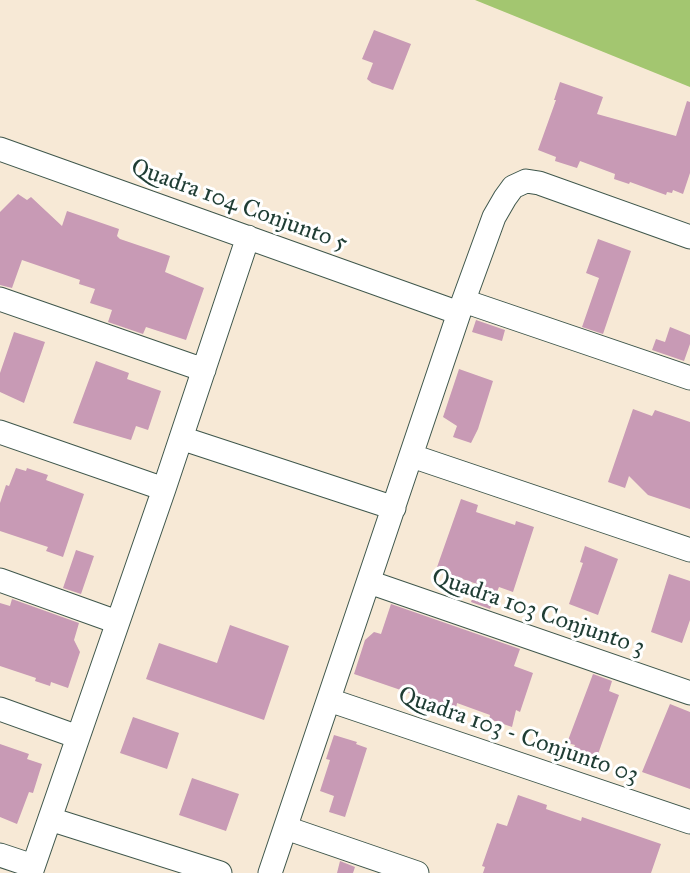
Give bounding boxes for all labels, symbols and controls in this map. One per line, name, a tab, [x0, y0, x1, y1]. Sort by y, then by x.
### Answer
street label: Quadra 104 Conjunto 5	[127, 153, 351, 259]
street label: Quadra 103 Conjunto 3	[428, 563, 648, 663]
street label: Quadra 103 - Conjunto 03	[394, 681, 642, 791]

